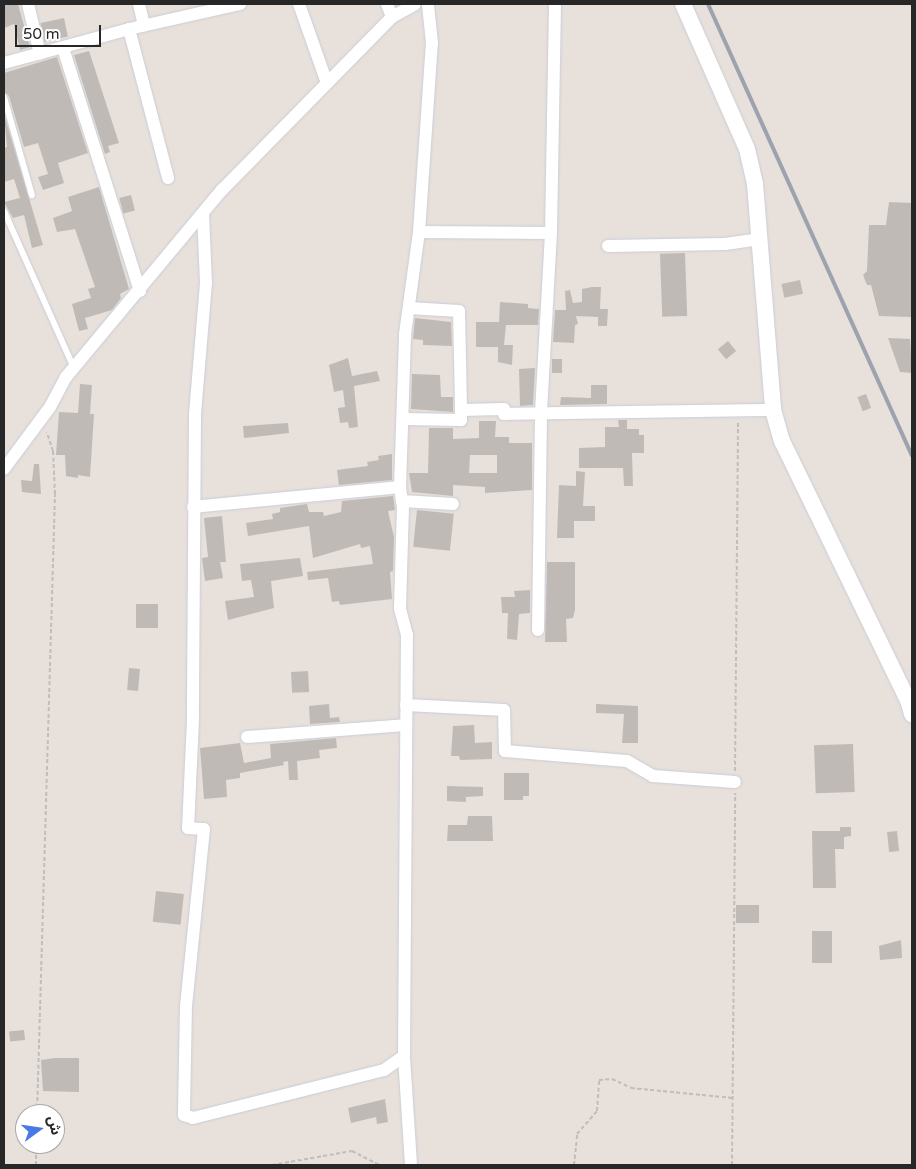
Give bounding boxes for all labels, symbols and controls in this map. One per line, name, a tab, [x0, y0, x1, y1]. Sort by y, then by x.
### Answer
scale bar	[18, 15, 104, 47]
text: 50 m	[23, 25, 60, 43]
north arrow	[15, 1104, 65, 1154]
text: ش	[44, 1114, 65, 1137]

